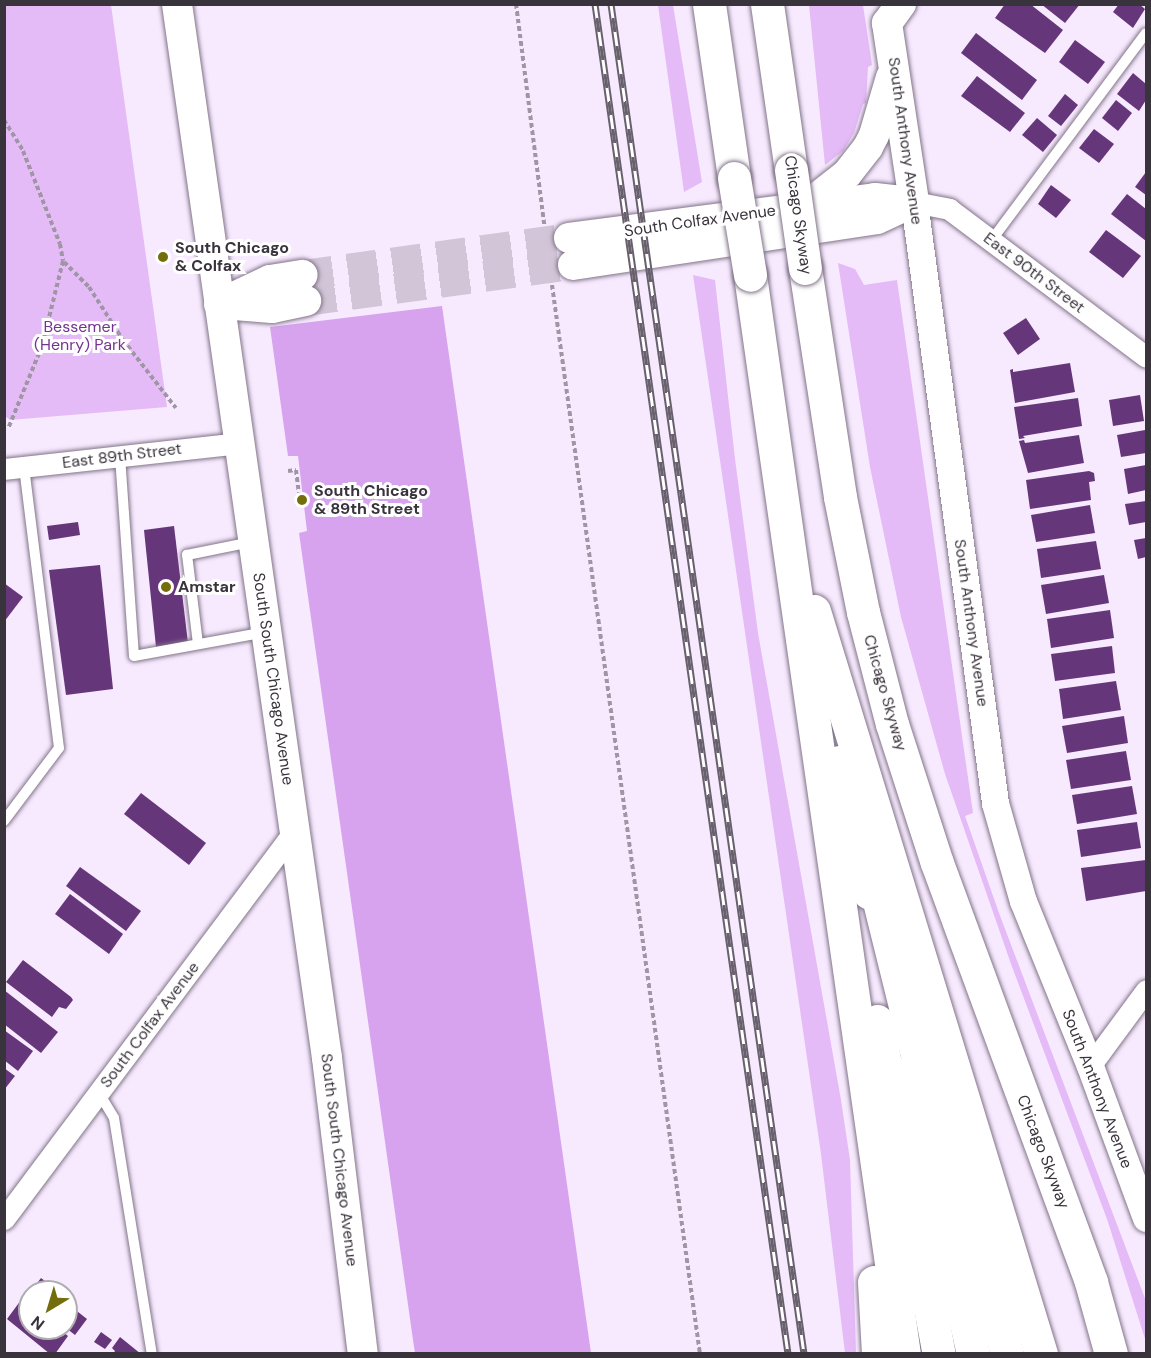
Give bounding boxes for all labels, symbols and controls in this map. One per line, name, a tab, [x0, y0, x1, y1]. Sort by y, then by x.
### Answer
street label: South Anthony Avenue	[884, 56, 926, 226]
street label: Chicago Skyway	[780, 154, 816, 276]
street label: South Colfax Avenue	[623, 201, 777, 241]
street label: East 90th Street	[979, 229, 1089, 317]
place label: South Chicago & Colfax	[175, 238, 289, 276]
marker: South Chicago & Colfax	[156, 250, 170, 264]
park label: Bessemer (Henry) Park	[34, 317, 126, 355]
street label: East 89th Street	[61, 439, 183, 473]
place label: South Chicago & 89th Street	[314, 481, 428, 519]
marker: South Chicago & 89th Street	[295, 493, 309, 507]
street label: South Anthony Avenue	[950, 538, 992, 708]
street label: South South Chicago Avenue	[249, 571, 297, 787]
place label: Amstar	[178, 577, 236, 597]
marker: Amstar	[159, 580, 173, 594]
street label: Chicago Skyway	[859, 633, 911, 753]
street label: South Colfax Avenue	[96, 958, 204, 1092]
street label: South Anthony Avenue	[1058, 1007, 1136, 1171]
street label: South South Chicago Avenue	[316, 1052, 362, 1268]
street label: Chicago Skyway	[1012, 1092, 1074, 1212]
north arrow	[18, 1280, 78, 1340]
text: N	[27, 1311, 49, 1335]

